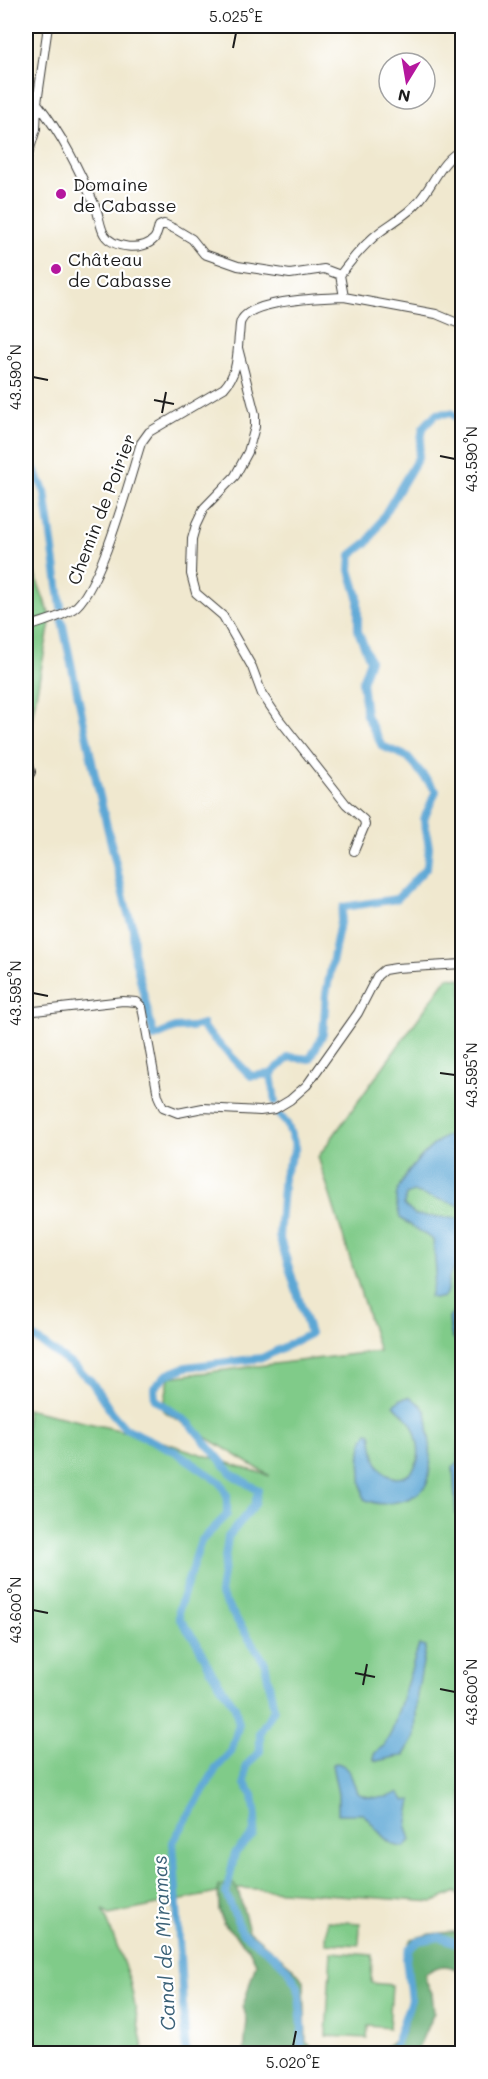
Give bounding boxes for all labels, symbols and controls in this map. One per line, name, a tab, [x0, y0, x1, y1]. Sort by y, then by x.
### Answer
text: 5.025°E	[209, 6, 263, 26]
north arrow	[377, 51, 437, 111]
text: N	[396, 85, 412, 108]
place label: Domaine de Cabasse	[73, 172, 177, 217]
marker: Domaine de Cabasse	[54, 187, 68, 201]
place label: Château de Cabasse	[68, 247, 172, 292]
marker: Château de Cabasse	[49, 262, 63, 276]
text: 43.590°N	[5, 344, 25, 410]
text: 43.590°N	[461, 426, 481, 492]
street label: Chemin de Poirier	[61, 430, 141, 588]
text: 43.595°N	[5, 960, 25, 1026]
text: 43.595°N	[461, 1042, 481, 1108]
text: 43.600°N	[5, 1577, 25, 1643]
text: 43.600°N	[461, 1659, 481, 1725]
water label: Canal de Miramas	[145, 1855, 181, 2031]
text: 5.020°E	[266, 2052, 321, 2072]

